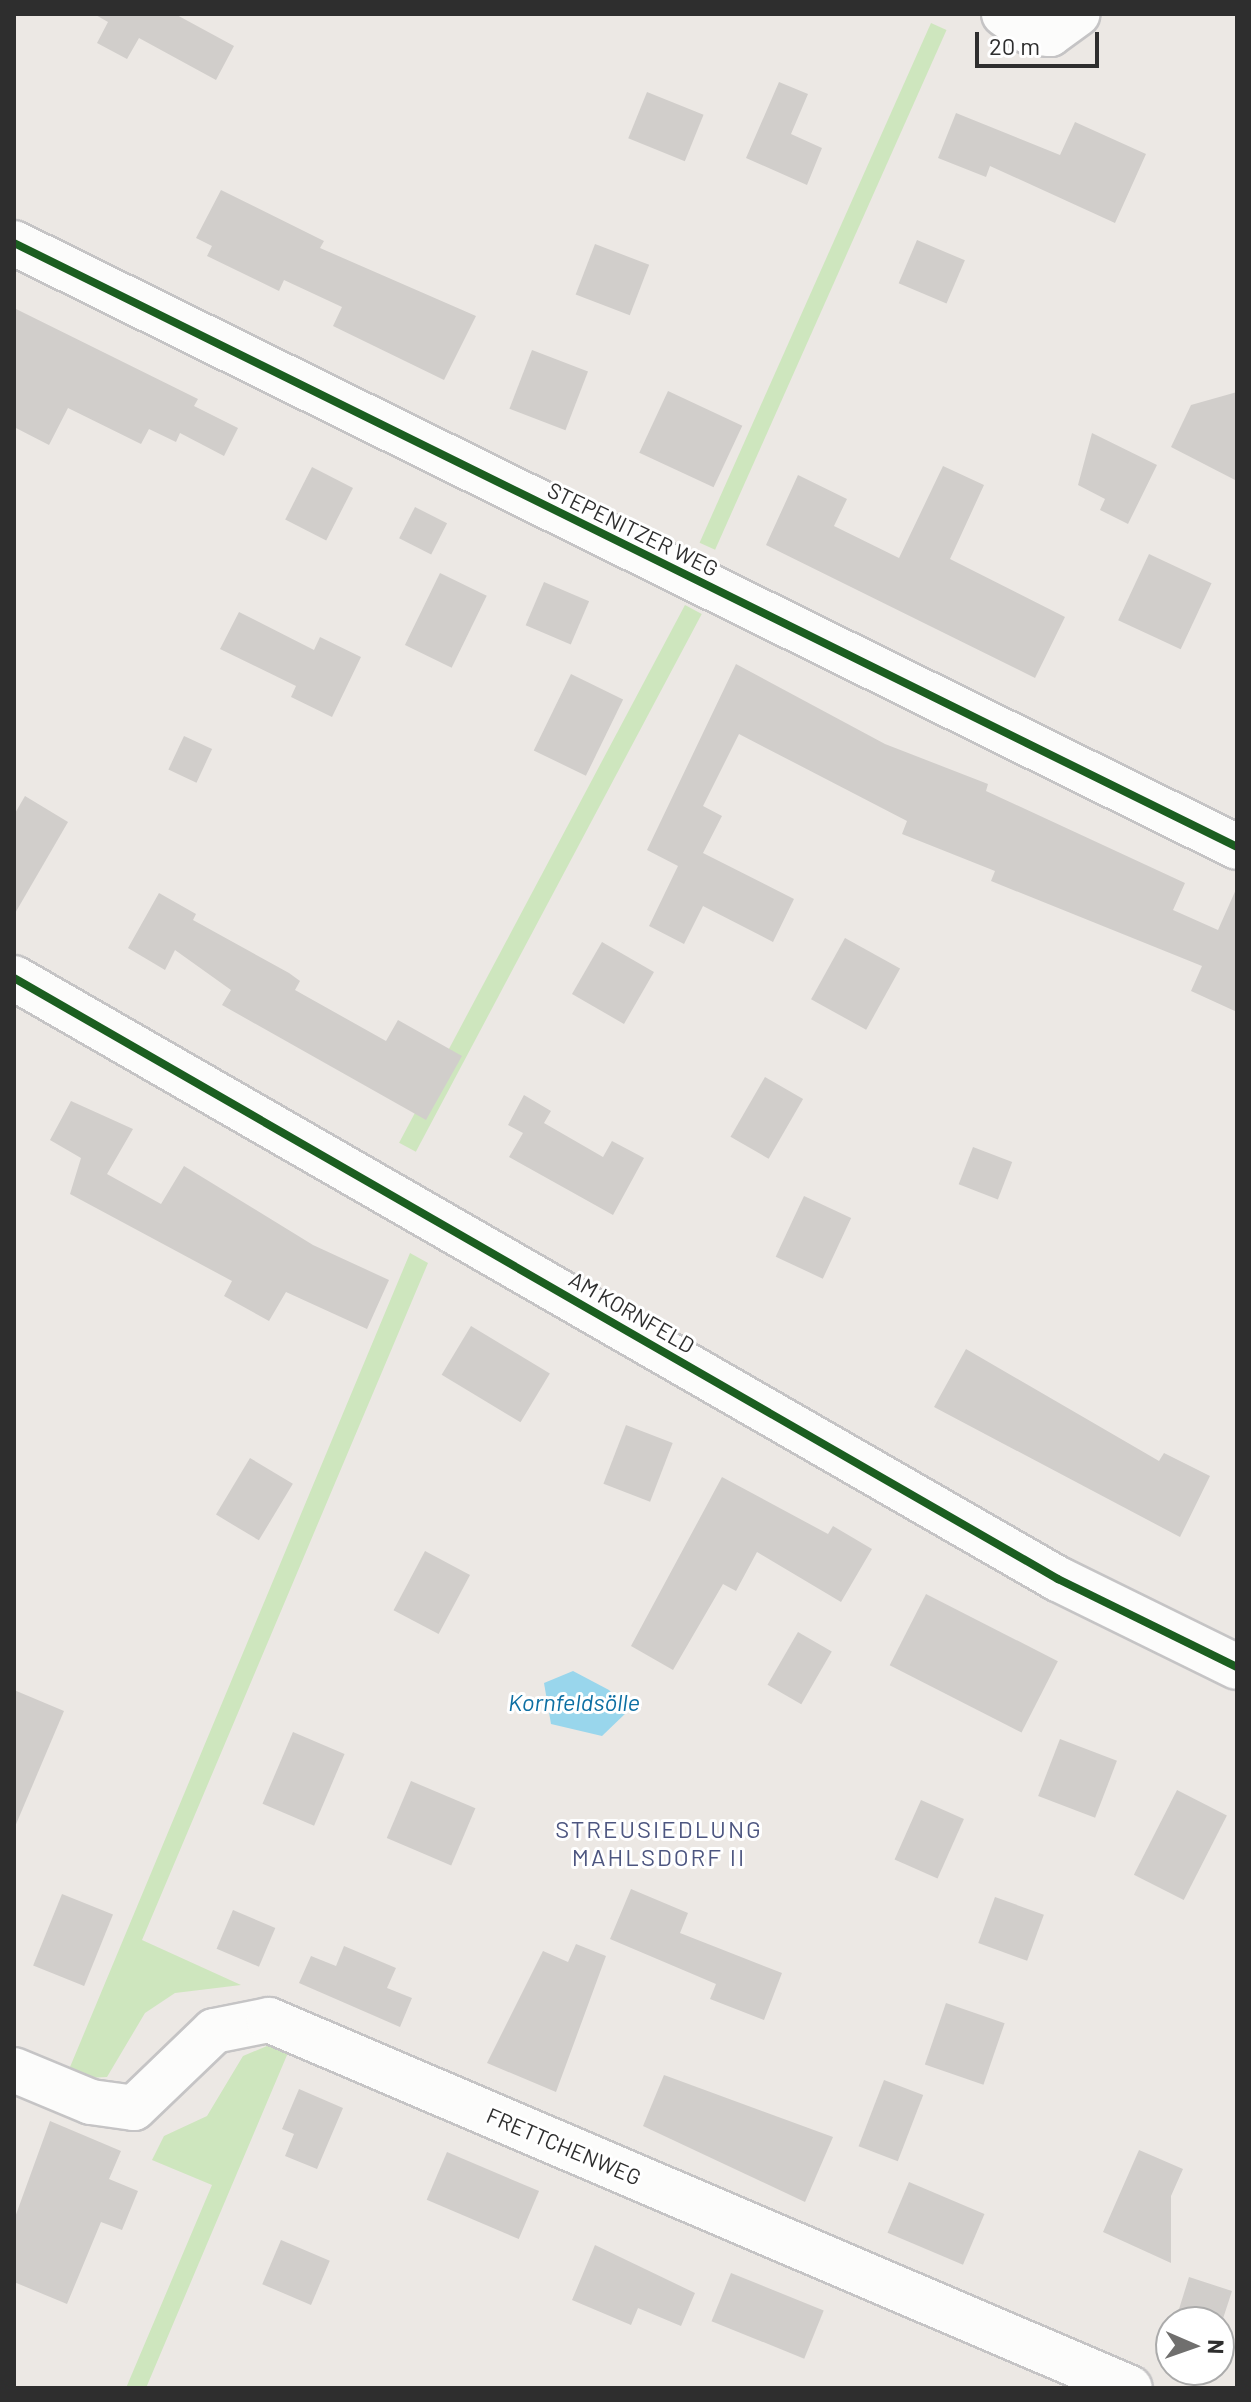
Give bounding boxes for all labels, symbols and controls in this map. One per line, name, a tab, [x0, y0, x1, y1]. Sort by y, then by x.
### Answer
scale bar	[979, 16, 1103, 66]
text: 20 m	[989, 31, 1040, 60]
street label: STEPENITZER WEG	[543, 476, 723, 582]
street label: AM KORNFELD	[565, 1266, 699, 1358]
water label: Kornfeldsölle	[508, 1688, 640, 1716]
district label: STREUSIEDLUNG MAHLSDORF II	[555, 1815, 763, 1871]
street label: FRETTCHENWEG	[483, 2102, 645, 2190]
north arrow	[1155, 2306, 1235, 2386]
text: N	[1204, 2339, 1230, 2355]

